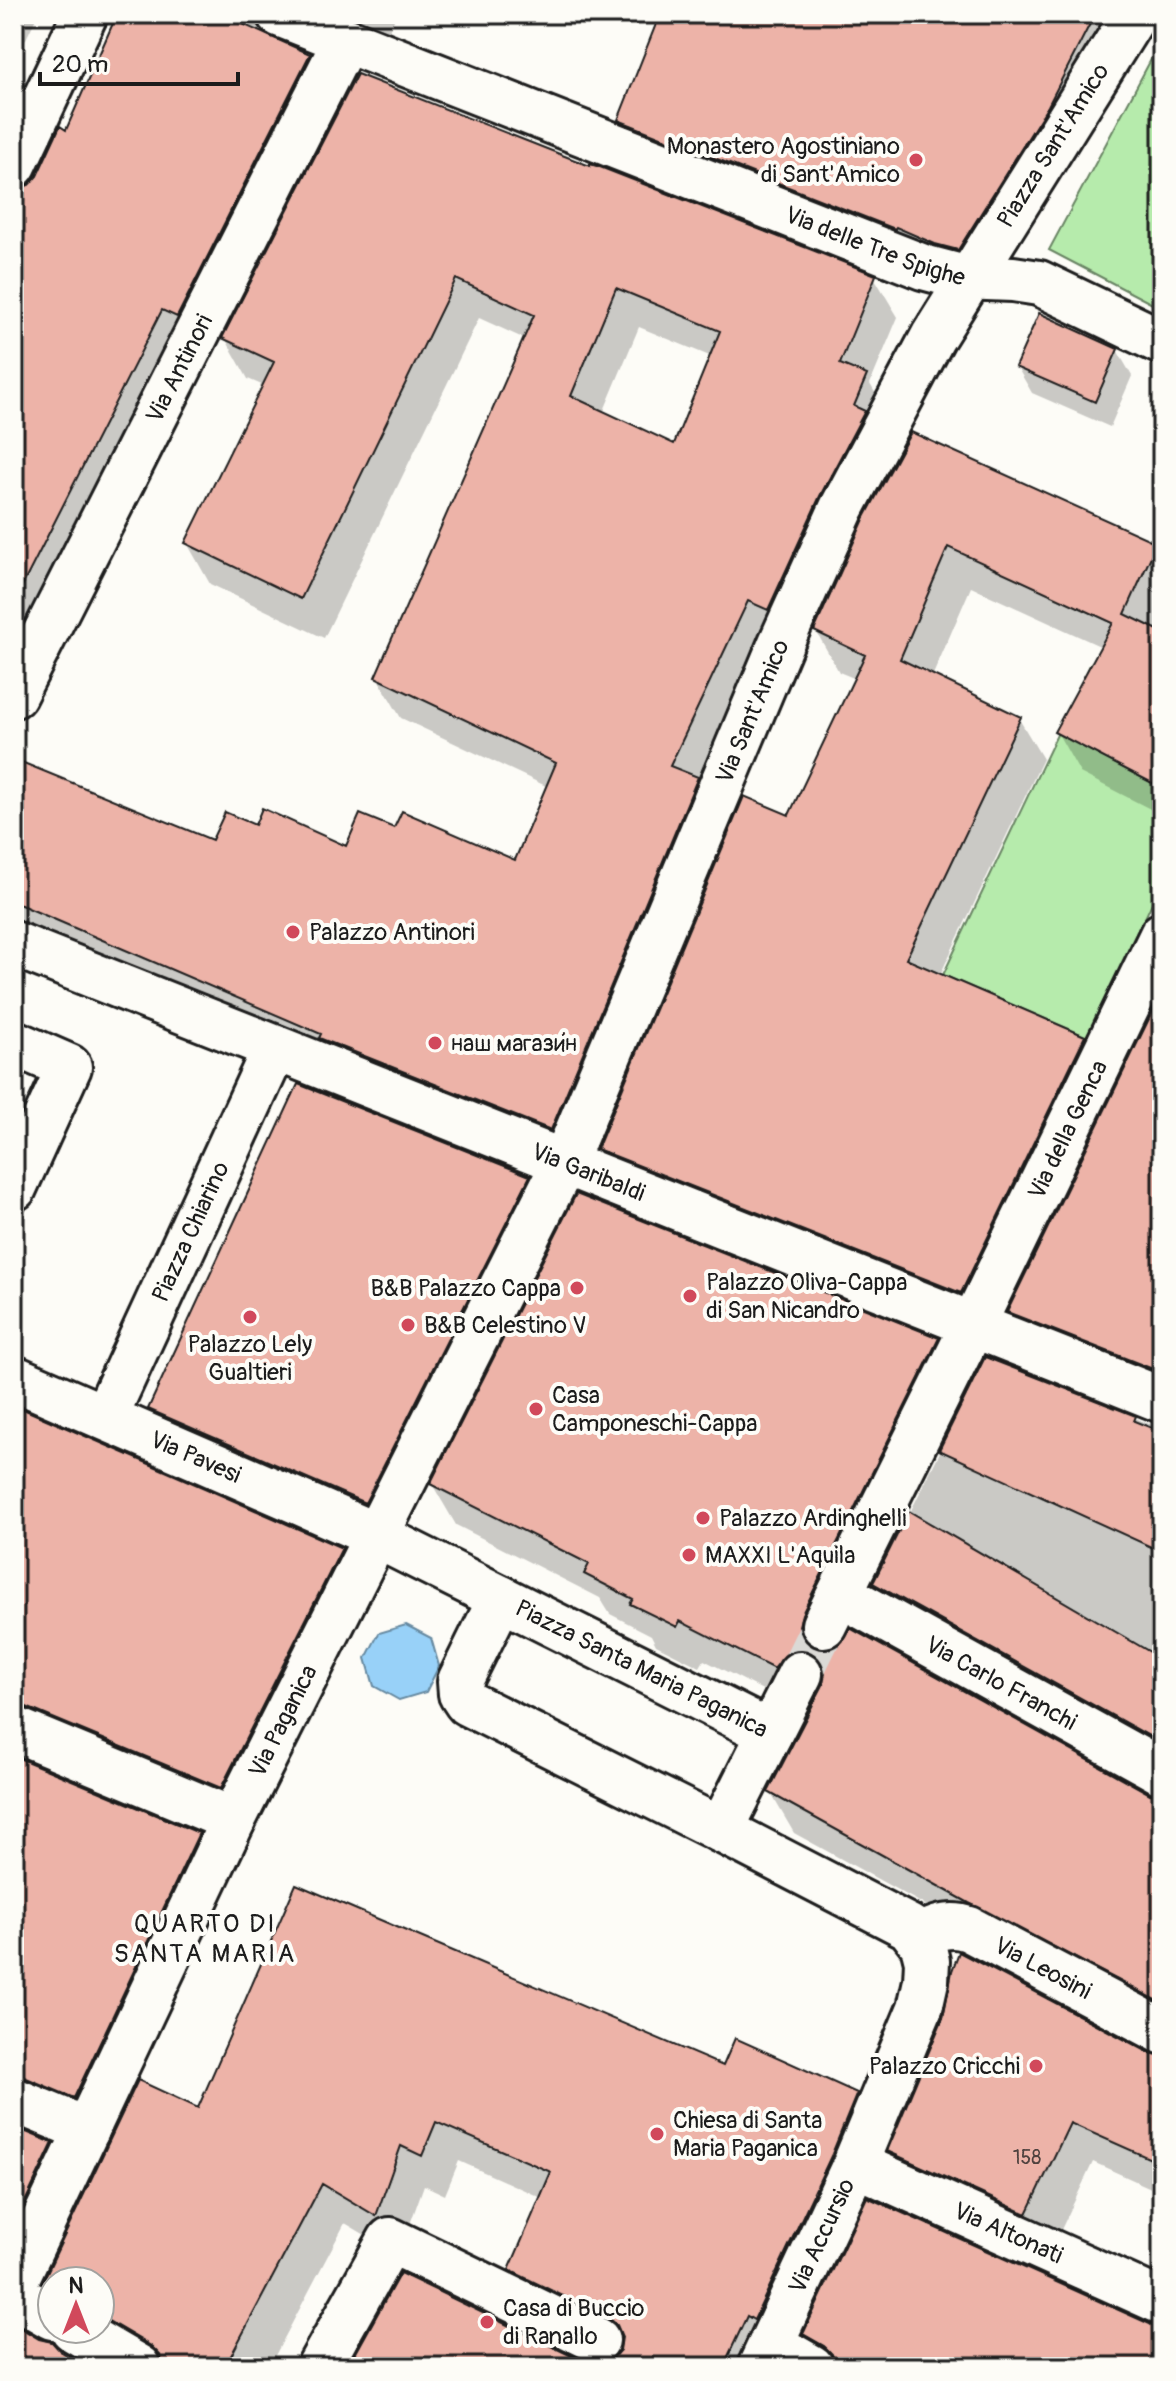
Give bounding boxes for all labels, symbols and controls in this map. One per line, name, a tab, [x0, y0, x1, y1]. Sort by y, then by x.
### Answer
scale bar	[40, 36, 238, 86]
text: 20 m	[52, 50, 108, 79]
street label: Piazza Sant'Amico	[991, 58, 1115, 233]
place label: Monastero Agostiniano di Sant'Amico	[667, 132, 900, 189]
marker: Monastero Agostiniano di Sant'Amico	[907, 151, 925, 169]
street label: Via delle Tre Spighe	[781, 200, 969, 292]
street label: Via Antinori	[140, 309, 219, 427]
street label: Via Sant'Amico	[710, 635, 795, 788]
place label: Palazzo Antinori	[309, 918, 475, 947]
marker: Palazzo Antinori	[284, 923, 302, 941]
place label: наш магази́н	[451, 1029, 577, 1058]
marker: наш магази́н	[426, 1034, 444, 1052]
street label: Via della Genca	[1022, 1055, 1114, 1204]
street label: Via Garibaldi	[527, 1137, 649, 1208]
street label: Piazza Chiarino	[145, 1157, 235, 1307]
place label: Palazzo Oliva-Cappa di San Nicandro	[706, 1268, 907, 1325]
place label: B&B Palazzo Cappa	[370, 1274, 561, 1303]
marker: B&B Palazzo Cappa	[568, 1279, 586, 1297]
marker: Palazzo Oliva-Cappa di San Nicandro	[681, 1287, 699, 1305]
marker: Palazzo Lely Gualtieri	[241, 1308, 259, 1326]
place label: B&B Celestino V	[424, 1311, 587, 1340]
marker: B&B Celestino V	[399, 1316, 417, 1334]
place label: Palazzo Lely Gualtieri	[188, 1330, 312, 1387]
place label: Casa Camponeschi-Cappa	[552, 1381, 757, 1438]
marker: Casa Camponeschi-Cappa	[527, 1400, 545, 1418]
street label: Via Pavesi	[146, 1425, 245, 1490]
place label: Palazzo Ardinghelli	[719, 1504, 907, 1533]
marker: Palazzo Ardinghelli	[694, 1509, 712, 1527]
place label: MAXXI L'Aquila	[705, 1541, 855, 1570]
marker: MAXXI L'Aquila	[680, 1546, 698, 1564]
street label: Piazza Santa Maria Paganica	[511, 1593, 773, 1744]
street label: Via Carlo Franchi	[920, 1630, 1082, 1736]
street label: Via Paganica	[242, 1660, 323, 1782]
district label: QUARTO DI SANTA MARIA	[114, 1908, 296, 1970]
street label: Via Leosini	[989, 1930, 1096, 2006]
place label: Palazzo Cricchi	[869, 2052, 1020, 2081]
marker: Palazzo Cricchi	[1027, 2057, 1045, 2075]
place label: Chiesa di Santa Maria Paganica	[673, 2106, 822, 2163]
marker: Chiesa di Santa Maria Paganica	[648, 2125, 666, 2143]
house number: 158	[1013, 2145, 1041, 2170]
street label: Via Accursio	[783, 2174, 861, 2298]
street label: Via Altonati	[949, 2196, 1067, 2270]
north arrow	[36, 2265, 116, 2345]
text: N	[69, 2272, 84, 2300]
place label: Casa di Buccio di Ranallo	[503, 2294, 645, 2351]
marker: Casa di Buccio di Ranallo	[478, 2313, 496, 2331]

